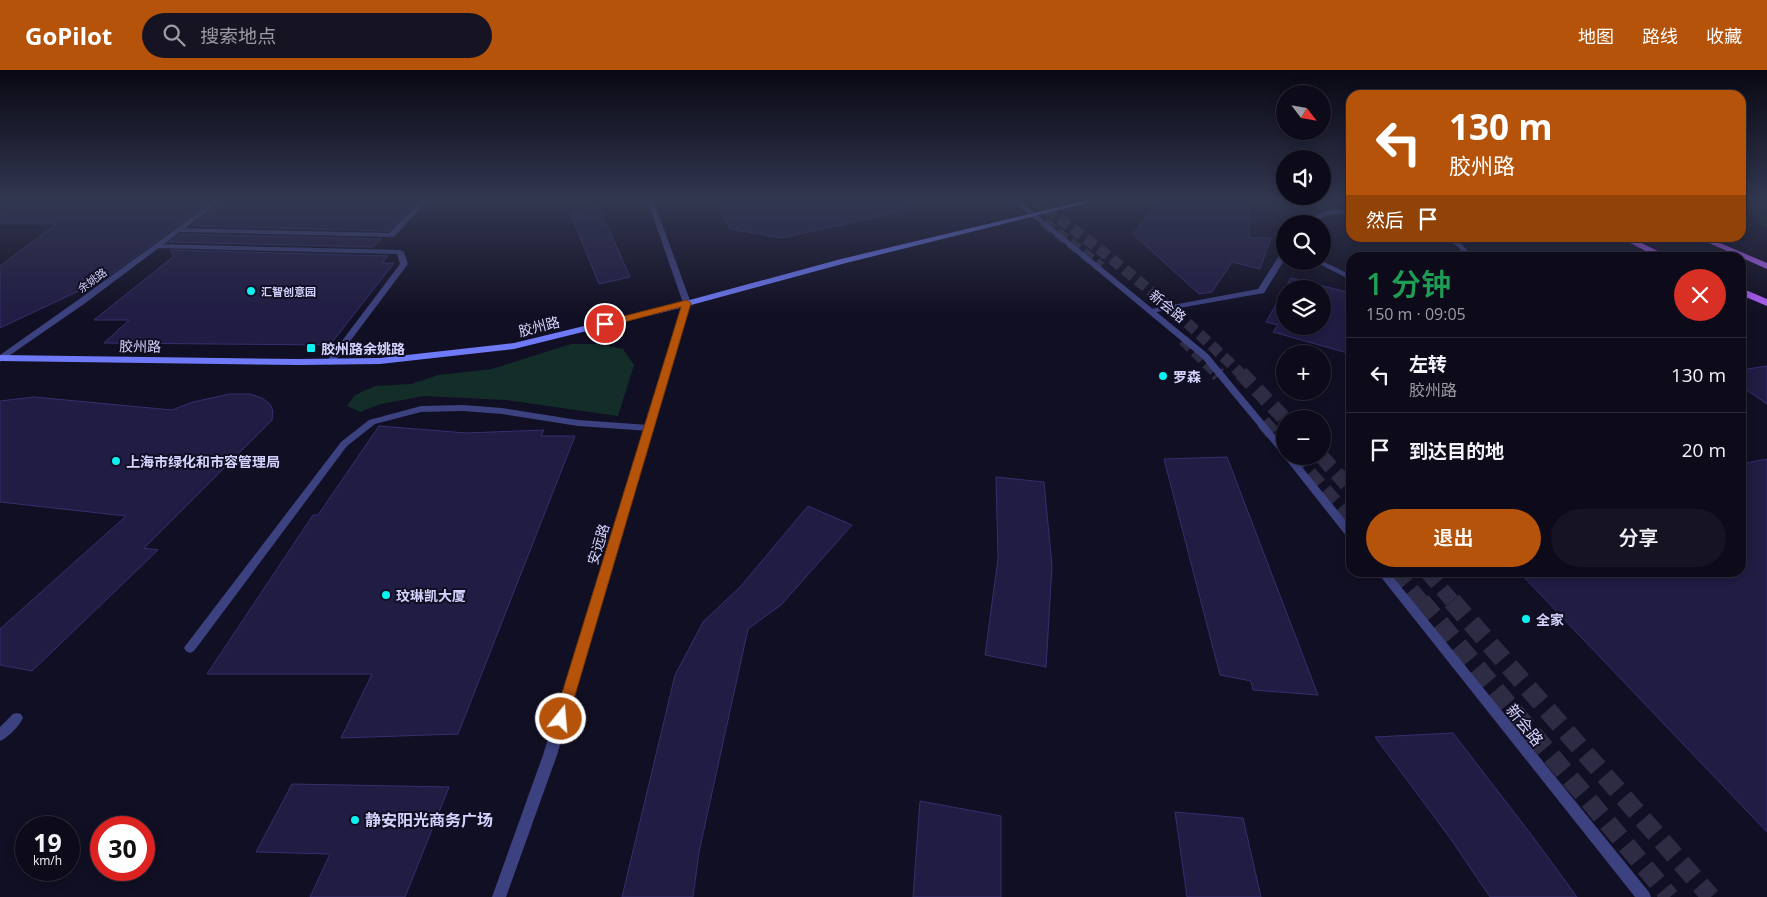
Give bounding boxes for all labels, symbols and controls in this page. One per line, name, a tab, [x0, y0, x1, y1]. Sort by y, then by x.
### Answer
search box	[142, 13, 492, 58]
text: GoPilot	[25, 19, 112, 52]
icon: search	[160, 21, 188, 49]
text: 搜索地点	[200, 23, 276, 49]
text: 地图	[1578, 24, 1614, 48]
text: 路线	[1642, 24, 1678, 48]
text: 收藏	[1706, 24, 1742, 48]
north arrow	[1276, 85, 1331, 140]
map controls	[1276, 85, 1331, 465]
text: 130 m	[1449, 103, 1553, 150]
icon: left	[1366, 110, 1431, 175]
button: sound	[1276, 150, 1331, 205]
text: 胶州路	[1449, 150, 1515, 180]
icon: arrive	[1414, 205, 1442, 233]
text: 然后	[1366, 207, 1404, 233]
button: search	[1276, 215, 1331, 270]
text: 1 分钟	[1366, 263, 1451, 304]
street label: 余姚路	[74, 264, 110, 296]
button: close	[1674, 269, 1726, 321]
button: layers	[1276, 280, 1331, 335]
place label: 汇智创意园	[261, 284, 316, 299]
marker: 汇智创意园	[245, 285, 257, 297]
street label: 新会路	[1146, 285, 1190, 327]
pin	[584, 303, 626, 345]
text: 150 m · 09:05	[1366, 303, 1466, 325]
icon: arrive	[591, 310, 619, 338]
street label: 胶州路	[516, 312, 562, 340]
street label: 胶州路	[119, 336, 161, 356]
place label: 胶州路余姚路	[321, 339, 405, 358]
marker: 胶州路余姚路	[305, 342, 317, 354]
button: +	[1276, 345, 1331, 400]
text: 左转	[1409, 351, 1447, 377]
icon: left	[1366, 361, 1394, 389]
text: 130 m	[1671, 362, 1726, 388]
place label: 罗森	[1173, 367, 1201, 386]
marker: 罗森	[1157, 370, 1169, 382]
text: 胶州路	[1409, 379, 1457, 401]
button: −	[1276, 410, 1331, 465]
icon: arrive	[1366, 436, 1394, 464]
text: 20 m	[1682, 437, 1726, 463]
text: 到达目的地	[1409, 438, 1504, 464]
place label: 上海市绿化和市容管理局	[126, 452, 280, 471]
marker: 上海市绿化和市容管理局	[110, 455, 122, 467]
button: 退出	[1366, 509, 1541, 567]
button: 分享	[1551, 509, 1726, 567]
street label: 安远路	[583, 521, 613, 567]
place label: 玟琳凯大厦	[396, 586, 466, 605]
marker: 玟琳凯大厦	[380, 589, 392, 601]
place label: 全家	[1536, 610, 1564, 629]
marker: 全家	[1520, 613, 1532, 625]
position arrow	[534, 692, 586, 744]
street label: 新会路	[1501, 699, 1549, 751]
place label: 静安阳光商务广场	[365, 809, 493, 831]
marker: 静安阳光商务广场	[349, 814, 361, 826]
speed limit sign: 30	[90, 816, 155, 881]
text: 19	[33, 825, 62, 859]
text: km/h	[33, 852, 62, 869]

